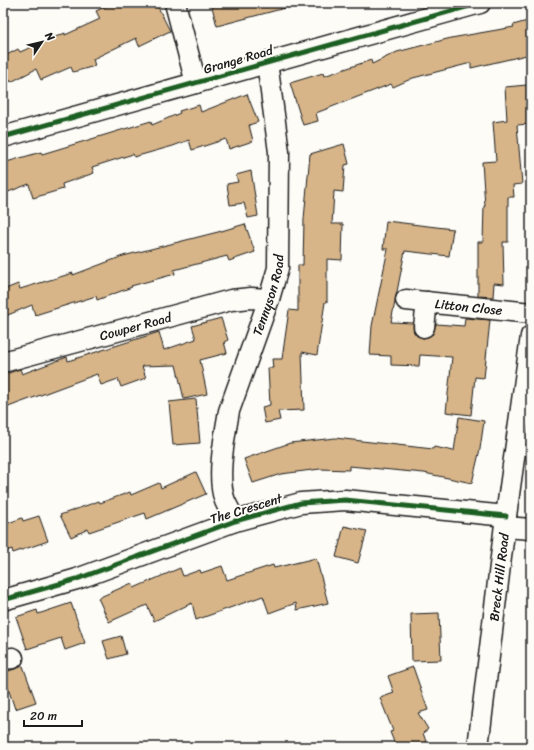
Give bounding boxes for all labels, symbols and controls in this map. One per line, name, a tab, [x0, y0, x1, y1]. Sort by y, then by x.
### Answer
north arrow	[22, 22, 62, 62]
text: N	[39, 27, 60, 45]
street label: Grange Road	[201, 38, 277, 80]
street label: Tennyson Road	[246, 253, 290, 339]
street label: Litton Close	[434, 292, 504, 322]
street label: Cowper Road	[97, 305, 175, 347]
street label: The Crescent	[207, 486, 286, 530]
street label: Breck Hill Road	[482, 531, 516, 622]
scale bar	[24, 702, 82, 728]
text: 20 m	[30, 705, 57, 727]

